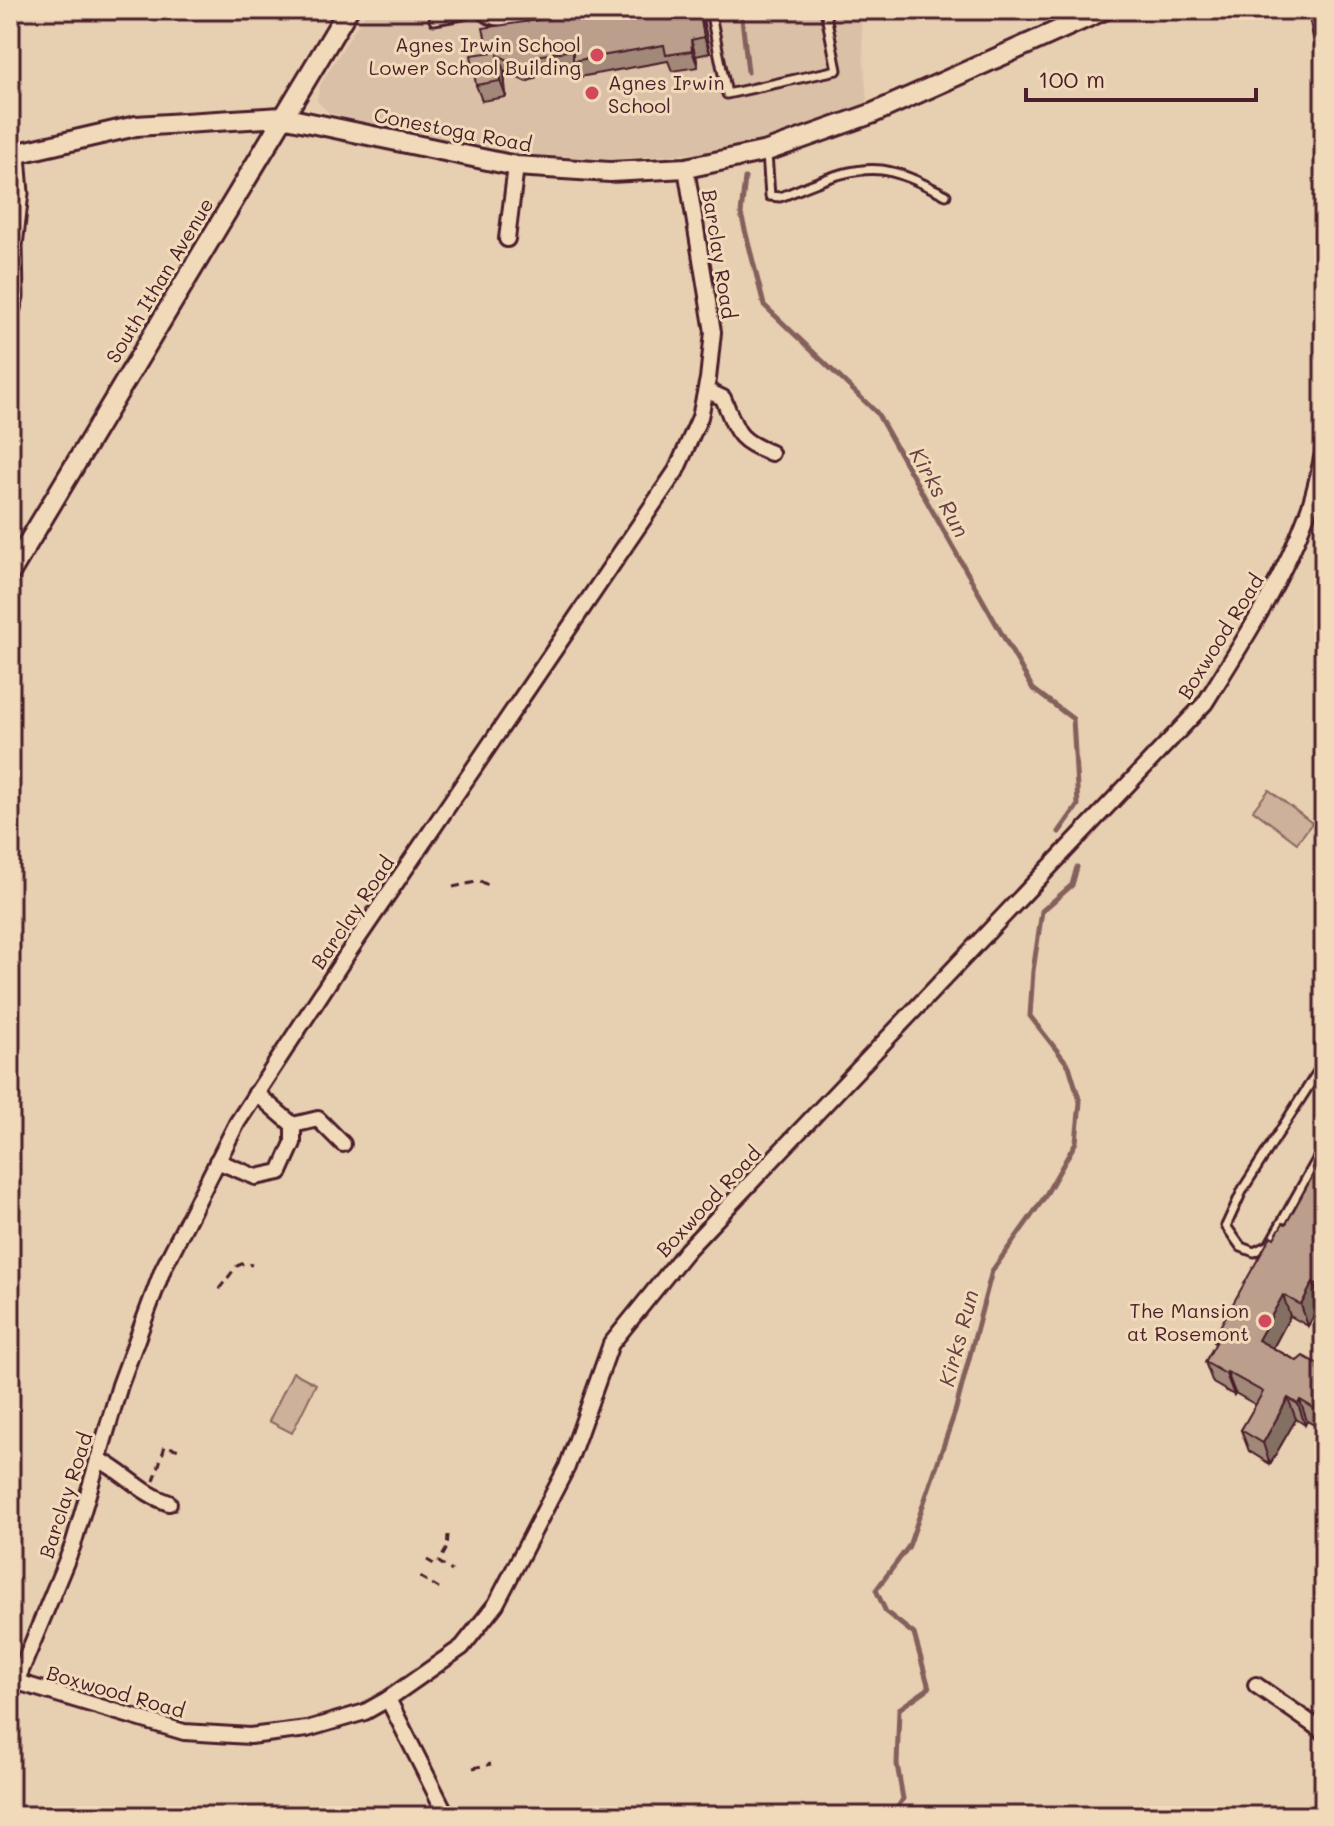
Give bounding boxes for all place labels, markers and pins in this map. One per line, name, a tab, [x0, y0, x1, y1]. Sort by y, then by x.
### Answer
place label: Agnes Irwin School Lower School Building	[369, 31, 581, 80]
marker: Agnes Irwin School Lower School Building	[588, 46, 606, 64]
place label: Agnes Irwin School	[608, 69, 725, 118]
marker: Agnes Irwin School	[583, 84, 601, 102]
place label: The Mansion at Rosemont	[1127, 1297, 1249, 1346]
marker: The Mansion at Rosemont	[1256, 1312, 1274, 1330]

